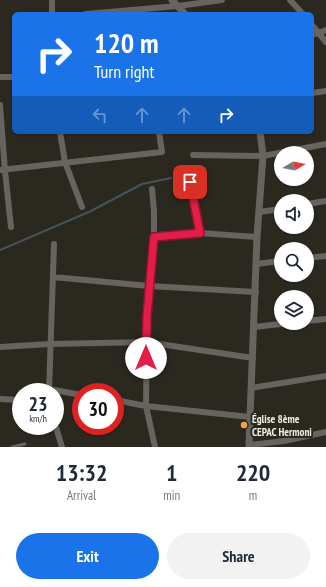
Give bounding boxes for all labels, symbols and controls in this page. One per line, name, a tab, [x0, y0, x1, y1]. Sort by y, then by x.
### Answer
text: 120 m	[94, 24, 158, 61]
icon: right	[28, 28, 80, 80]
text: Turn right	[94, 60, 154, 83]
icon: left	[89, 104, 111, 126]
icon: ahead	[131, 104, 153, 126]
icon: ahead	[173, 104, 195, 126]
icon: right	[215, 104, 237, 126]
north arrow	[274, 146, 314, 186]
map controls	[274, 146, 314, 330]
pin	[173, 165, 207, 199]
icon: arrive	[179, 171, 201, 193]
button: sound	[274, 194, 314, 234]
button: search	[274, 242, 314, 282]
button: layers	[274, 290, 314, 330]
position arrow	[125, 337, 167, 379]
speed limit sign: 30	[72, 383, 124, 435]
text: 23	[28, 391, 48, 417]
text: km/h	[29, 412, 47, 425]
place label: Église 8ème CEPAC Hermoni	[252, 412, 312, 439]
marker: Église 8ème CEPAC Hermoni	[239, 420, 249, 430]
text: 13:32	[56, 457, 108, 488]
text: 1	[166, 457, 177, 488]
text: 220	[236, 457, 270, 488]
text: Arrival	[67, 487, 96, 504]
text: min	[163, 487, 180, 504]
text: m	[249, 487, 257, 504]
button: Exit	[16, 533, 159, 579]
button: Share	[167, 533, 310, 579]

